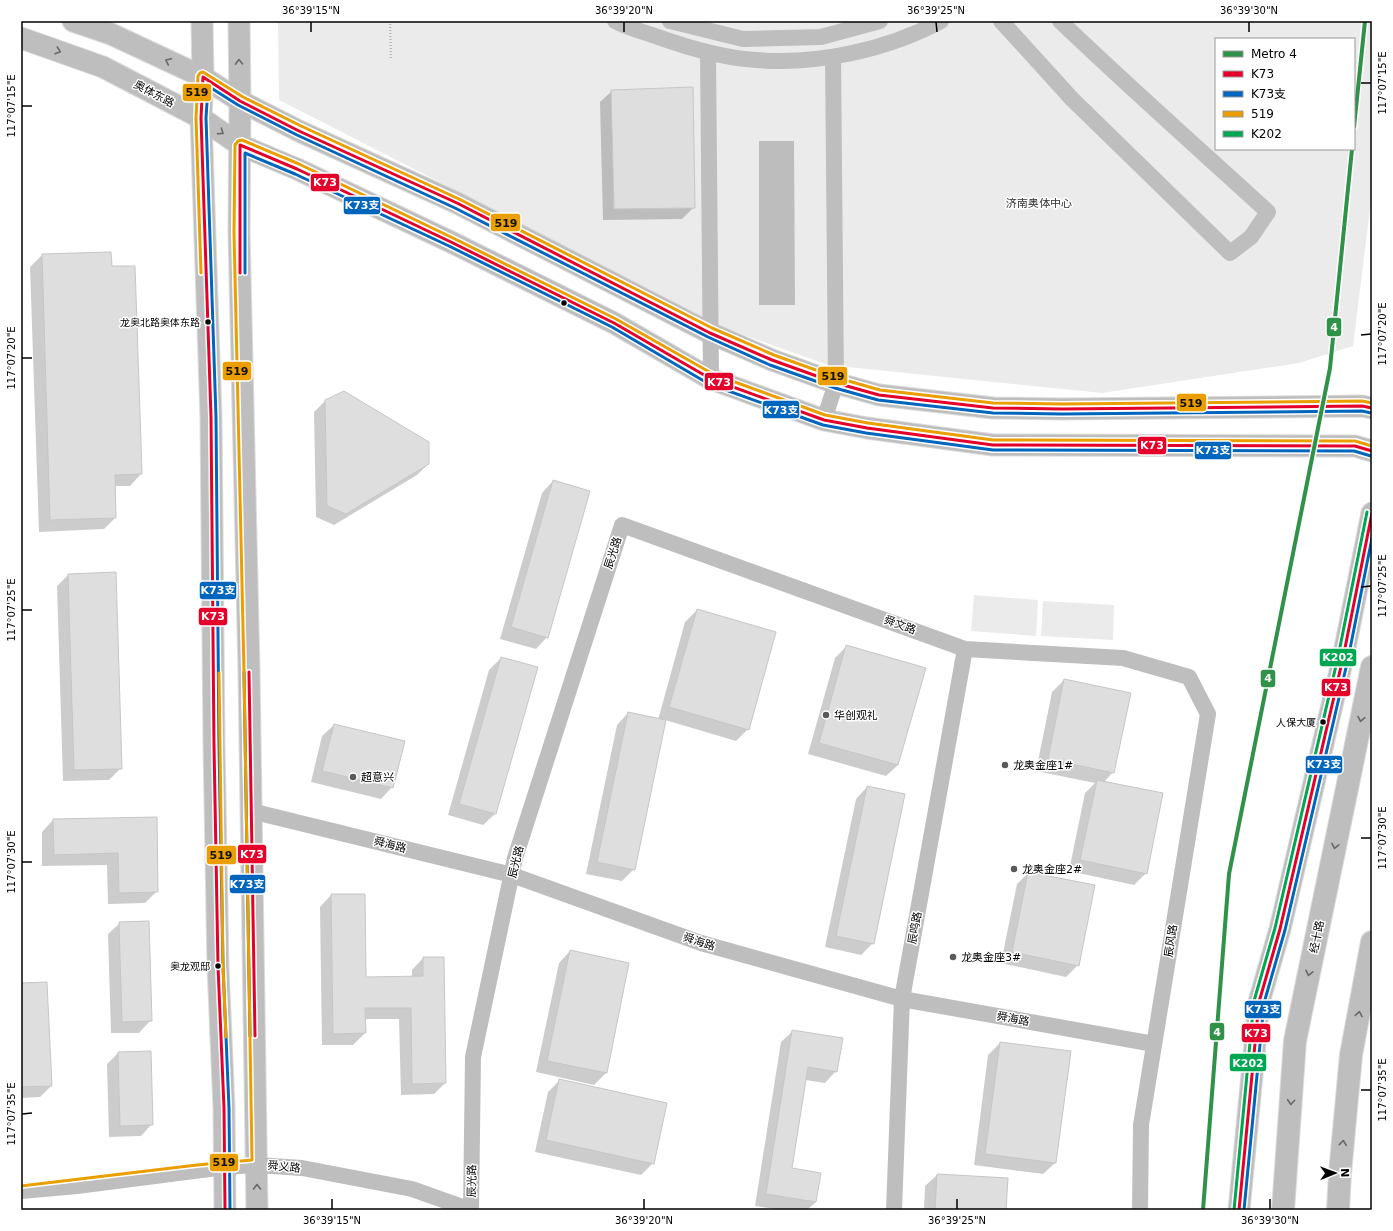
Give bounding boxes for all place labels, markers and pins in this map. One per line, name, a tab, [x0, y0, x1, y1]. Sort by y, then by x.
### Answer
unlabelled marker	[559, 298, 569, 308]
place label: 龙奥北路奥体东路	[120, 317, 200, 328]
marker: 龙奥北路奥体东路	[203, 317, 213, 327]
place label: 华创观礼	[834, 709, 878, 722]
marker: 华创观礼	[821, 710, 831, 720]
place label: 人保大厦	[1276, 717, 1316, 728]
marker: 人保大厦	[1318, 717, 1328, 727]
place label: 龙奥金座1#	[1013, 759, 1073, 772]
marker: 龙奥金座1#	[1000, 760, 1010, 770]
place label: 超意兴	[361, 771, 394, 784]
marker: 超意兴	[348, 772, 358, 782]
place label: 龙奥金座2#	[1022, 863, 1082, 876]
marker: 龙奥金座2#	[1009, 864, 1019, 874]
place label: 龙奥金座3#	[961, 951, 1021, 964]
marker: 龙奥金座3#	[948, 952, 958, 962]
place label: 奥龙观邸	[170, 961, 210, 972]
marker: 奥龙观邸	[213, 961, 223, 971]

